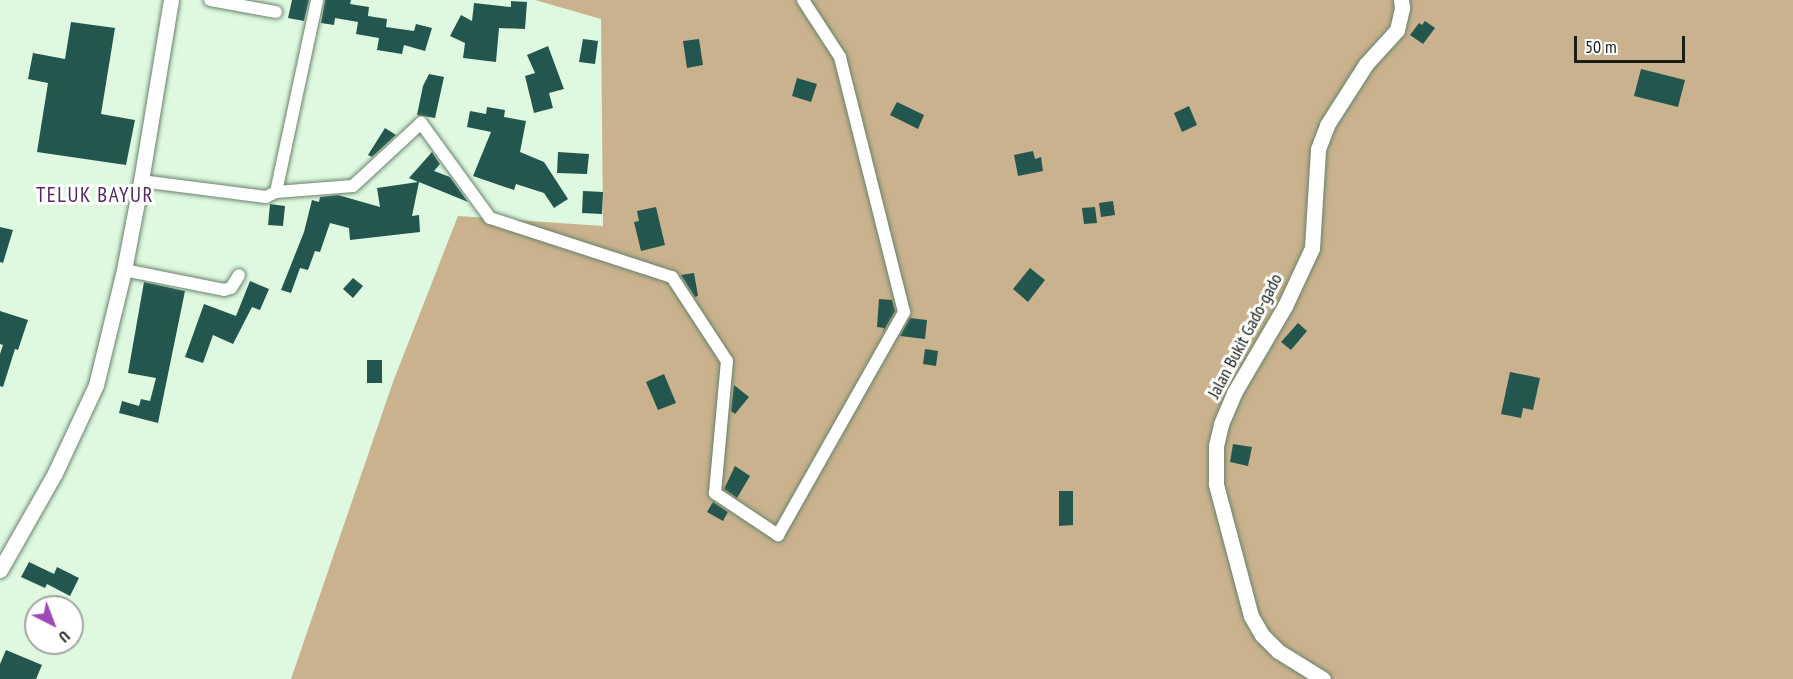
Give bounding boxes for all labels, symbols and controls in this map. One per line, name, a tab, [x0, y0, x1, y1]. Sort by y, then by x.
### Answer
scale bar	[1577, 24, 1688, 62]
text: 50 m	[1585, 35, 1617, 58]
district label: TELUK BAYUR	[36, 182, 154, 208]
street label: Jalan Bukit Gado-gado	[1203, 270, 1287, 402]
north arrow	[24, 595, 84, 655]
text: U	[55, 627, 74, 647]

